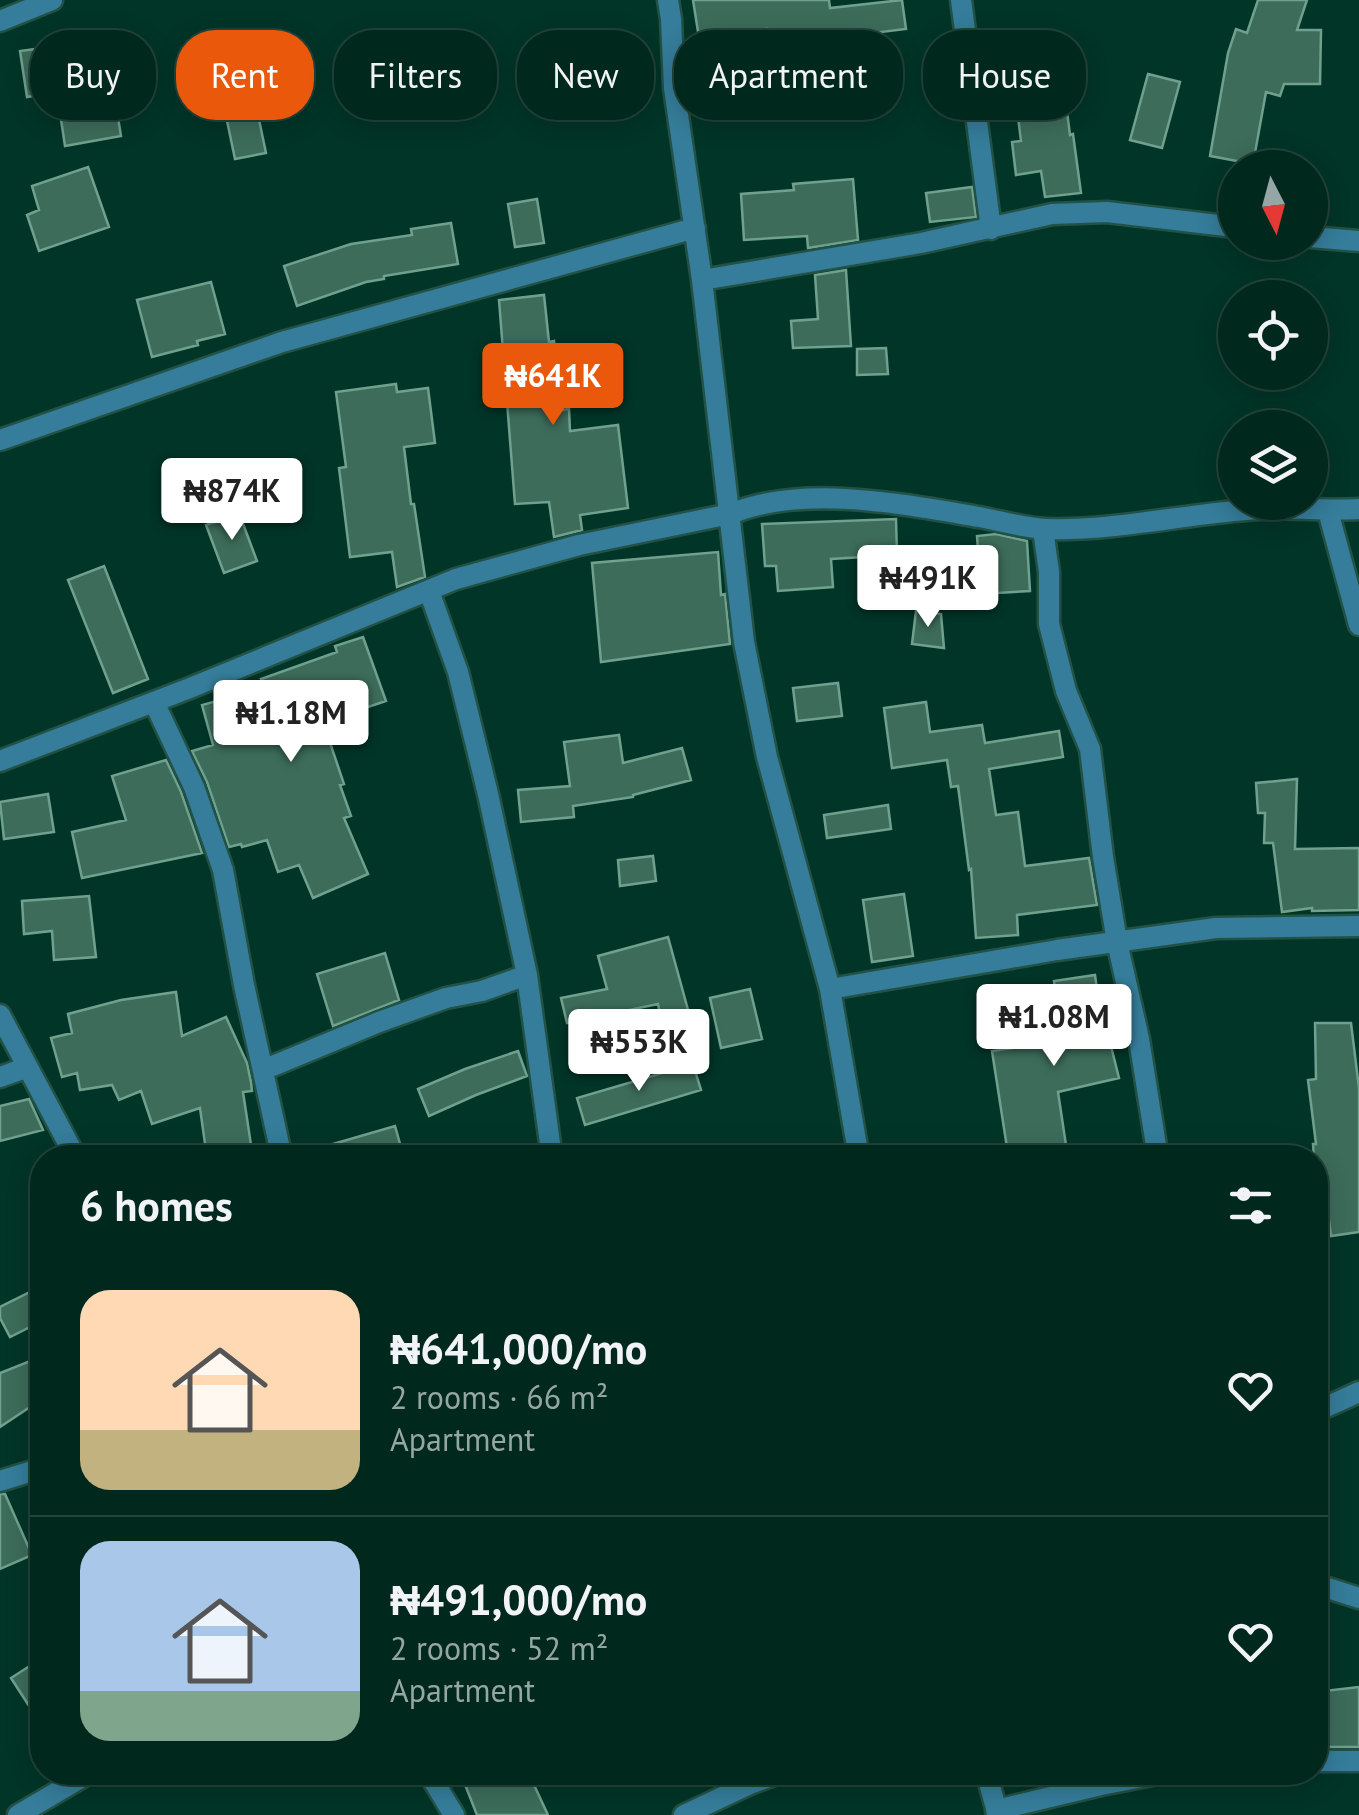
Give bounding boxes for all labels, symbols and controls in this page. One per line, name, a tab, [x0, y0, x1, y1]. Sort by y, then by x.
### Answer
chip: Buy	[30, 30, 156, 120]
chip: Rent	[176, 30, 314, 120]
chip: Filters	[334, 30, 497, 120]
chip: New	[517, 30, 654, 120]
chip: Apartment	[674, 30, 903, 120]
chip: House	[923, 30, 1086, 120]
north arrow	[1218, 150, 1328, 260]
map controls	[1218, 150, 1328, 520]
button: locate	[1218, 280, 1328, 390]
pin: ₦641K	[483, 343, 623, 428]
text: ₦641K	[504, 354, 602, 396]
button: layers	[1218, 410, 1328, 520]
pin: ₦874K	[162, 458, 302, 543]
text: ₦874K	[183, 469, 281, 511]
pin: ₦491K	[858, 545, 998, 630]
text: ₦491K	[879, 556, 977, 598]
pin: ₦1.18M	[210, 680, 372, 765]
text: ₦1.18M	[235, 691, 347, 733]
pin: ₦1.08M	[973, 984, 1135, 1069]
text: ₦1.08M	[998, 995, 1110, 1037]
pin: ₦553K	[569, 1009, 709, 1094]
text: ₦553K	[590, 1020, 688, 1062]
text: 6 homes	[80, 1178, 233, 1233]
icon: filters	[1223, 1178, 1278, 1233]
text: ₦641,000/mo	[390, 1321, 647, 1376]
icon: home	[160, 1330, 280, 1450]
icon: heart	[1223, 1363, 1278, 1418]
text: 2 rooms · 66 m²	[390, 1376, 608, 1418]
text: Apartment	[390, 1418, 535, 1460]
text: ₦491,000/mo	[390, 1572, 647, 1627]
icon: home	[160, 1581, 280, 1701]
icon: heart	[1223, 1614, 1278, 1669]
text: 2 rooms · 52 m²	[390, 1627, 608, 1669]
text: Apartment	[390, 1669, 535, 1711]

